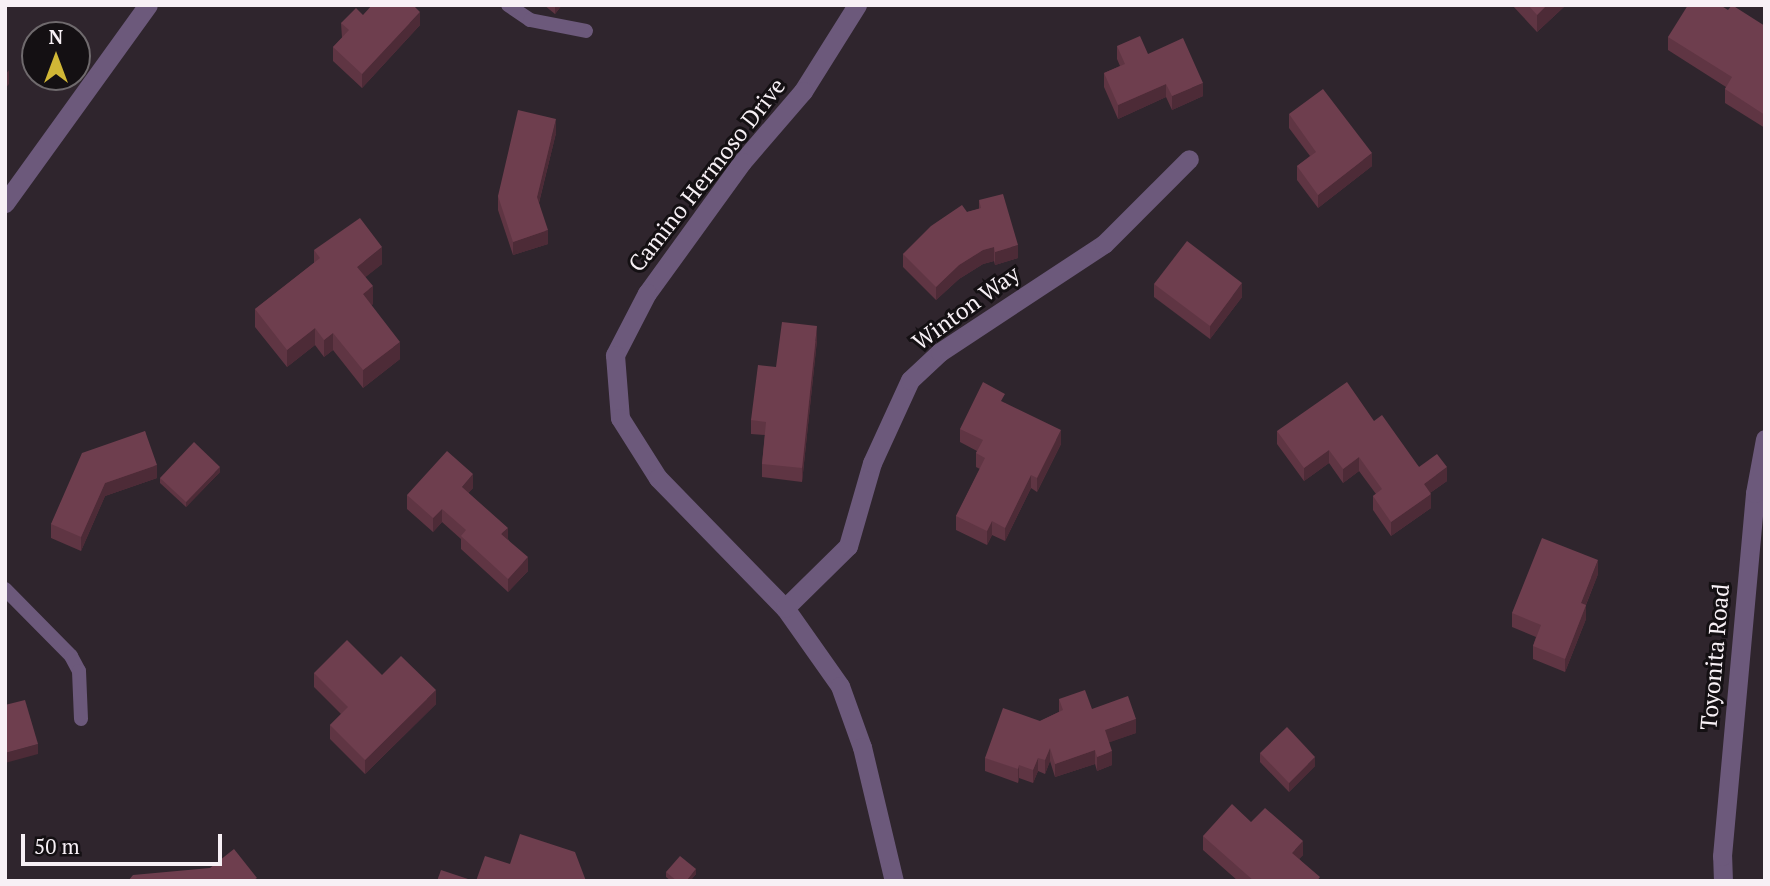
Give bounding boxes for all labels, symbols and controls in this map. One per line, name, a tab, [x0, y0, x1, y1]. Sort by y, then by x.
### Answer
north arrow	[21, 21, 91, 91]
text: N	[49, 24, 63, 49]
street label: Camino Hermoso Drive	[623, 73, 791, 277]
street label: Winton Way	[907, 260, 1025, 356]
street label: Toyonita Road	[1695, 583, 1735, 731]
scale bar	[24, 820, 226, 864]
text: 50 m	[34, 832, 80, 860]

